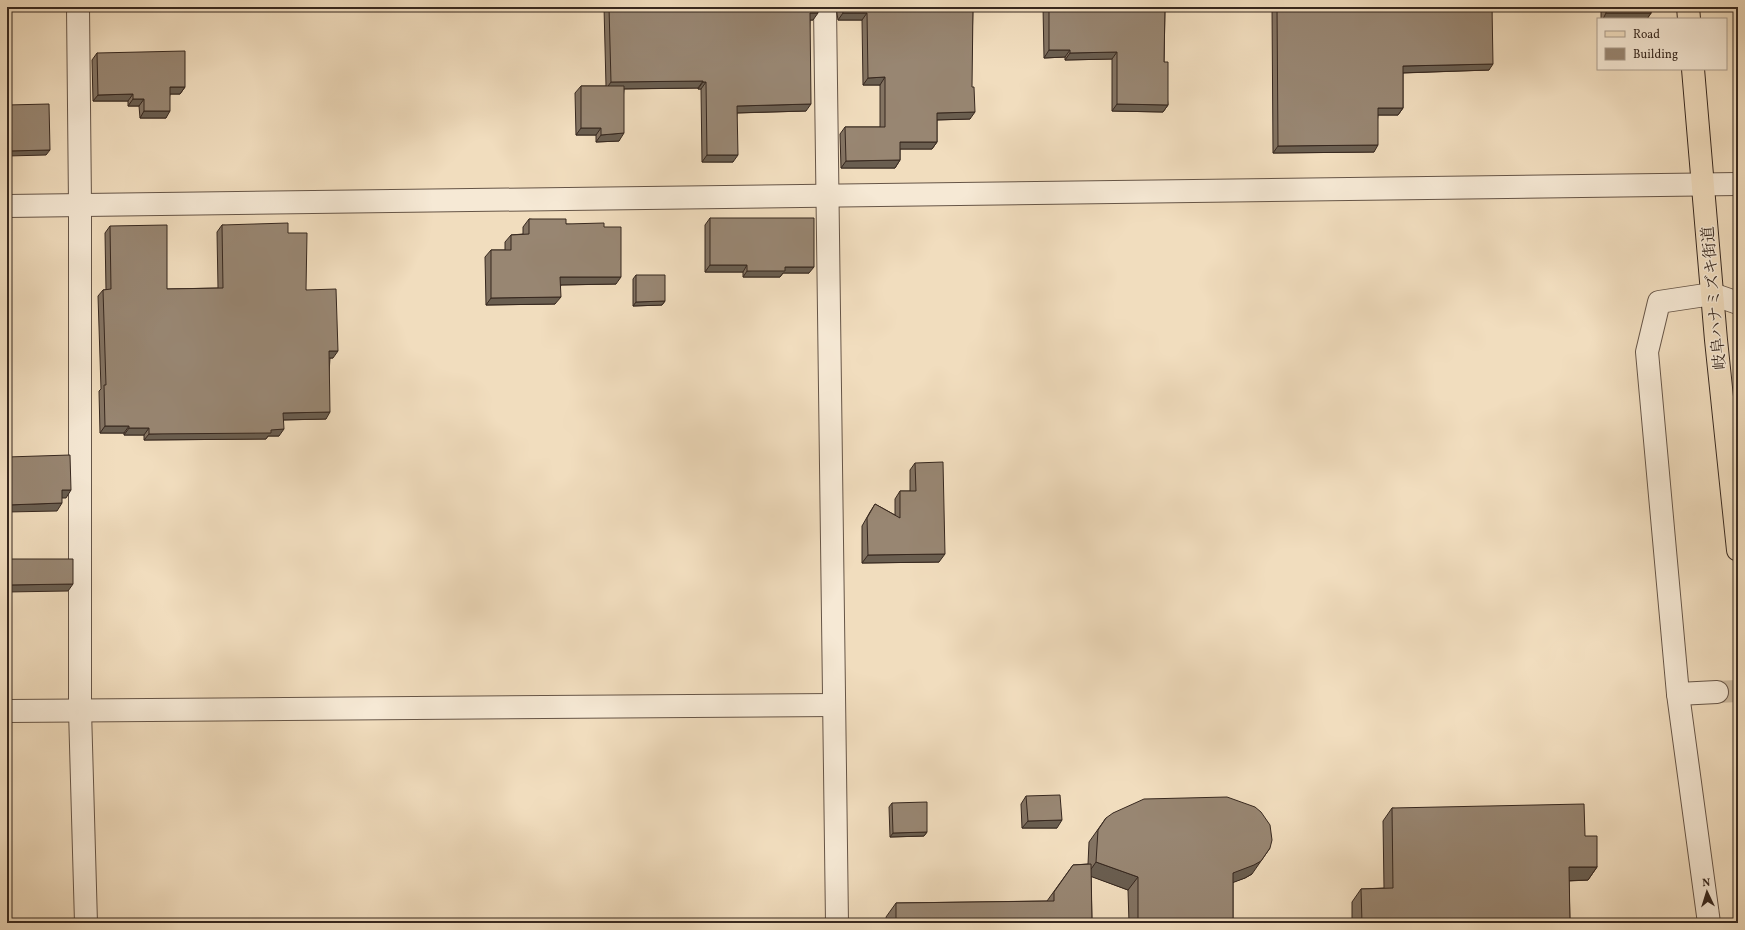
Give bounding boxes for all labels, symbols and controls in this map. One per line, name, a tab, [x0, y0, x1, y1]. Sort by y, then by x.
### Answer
legend	[1597, 18, 1727, 70]
text: Road	[1633, 27, 1660, 43]
text: Building	[1633, 47, 1678, 63]
street label: 岐阜ハナミズキ街道	[1698, 225, 1732, 371]
north arrow	[1687, 872, 1727, 912]
text: N	[1702, 876, 1711, 891]

